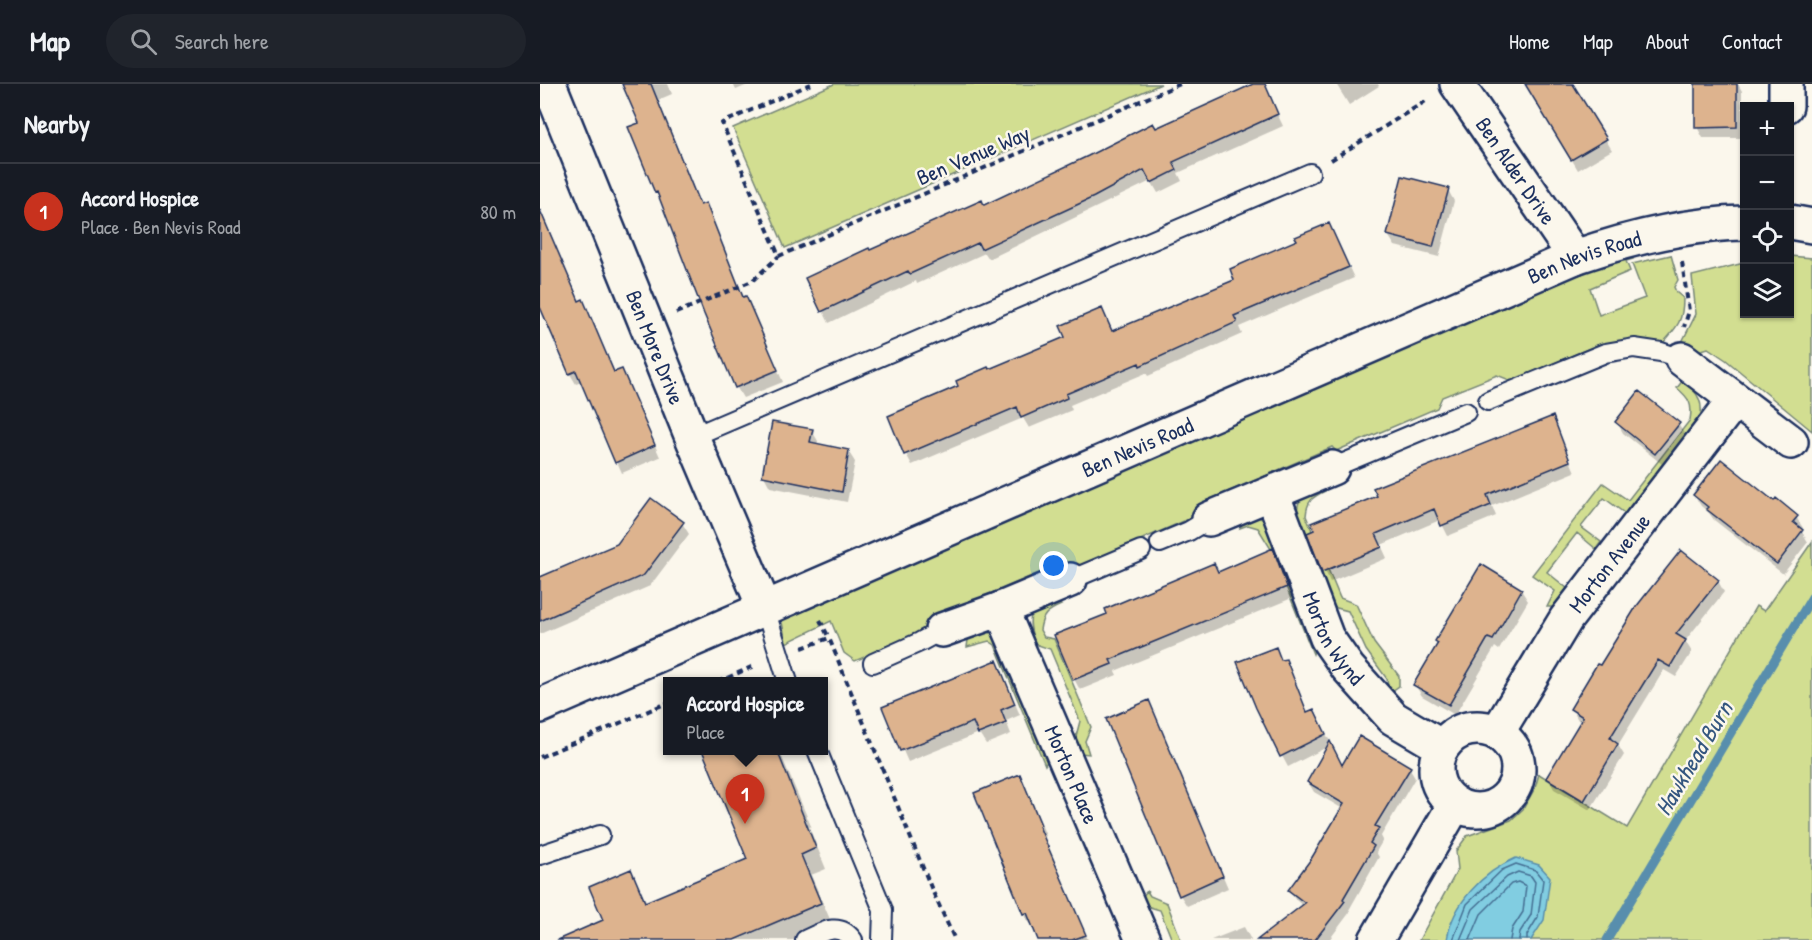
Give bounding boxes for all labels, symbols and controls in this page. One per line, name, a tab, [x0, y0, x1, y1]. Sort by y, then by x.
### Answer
search box	[106, 14, 526, 68]
text: Map	[30, 22, 70, 60]
icon: search	[127, 25, 160, 58]
text: Search here	[175, 26, 269, 56]
text: Home	[1509, 27, 1550, 56]
text: Map	[1583, 27, 1613, 56]
text: About	[1646, 27, 1689, 56]
text: Contact	[1722, 27, 1782, 56]
map controls	[1740, 102, 1794, 318]
button: +	[1740, 102, 1794, 156]
text: Nearby	[24, 106, 90, 141]
street label: Ben Alder Drive	[1469, 111, 1564, 231]
street label: Ben Venue Way	[912, 118, 1034, 192]
button: −	[1740, 156, 1794, 210]
text: Accord Hospice	[81, 183, 199, 213]
text: 1	[40, 198, 47, 225]
text: 80 m	[480, 198, 516, 225]
button: locate	[1740, 210, 1794, 264]
text: Place · Ben Nevis Road	[81, 213, 241, 240]
street label: Ben Nevis Road	[1523, 223, 1644, 291]
button: layers	[1740, 264, 1794, 318]
street label: Ben More Drive	[619, 286, 692, 409]
street label: Ben Nevis Road	[1077, 409, 1198, 484]
street label: Morton Avenue	[1561, 507, 1657, 619]
your location	[1039, 551, 1068, 580]
street label: Morton Wynd	[1296, 587, 1371, 692]
popup	[663, 677, 828, 755]
text: Accord Hospice	[686, 688, 805, 718]
water label: Hawkhead Burn	[1646, 693, 1741, 821]
text: Place	[686, 718, 725, 745]
street label: Morton Place	[1038, 721, 1106, 828]
pin: 1	[726, 774, 764, 824]

